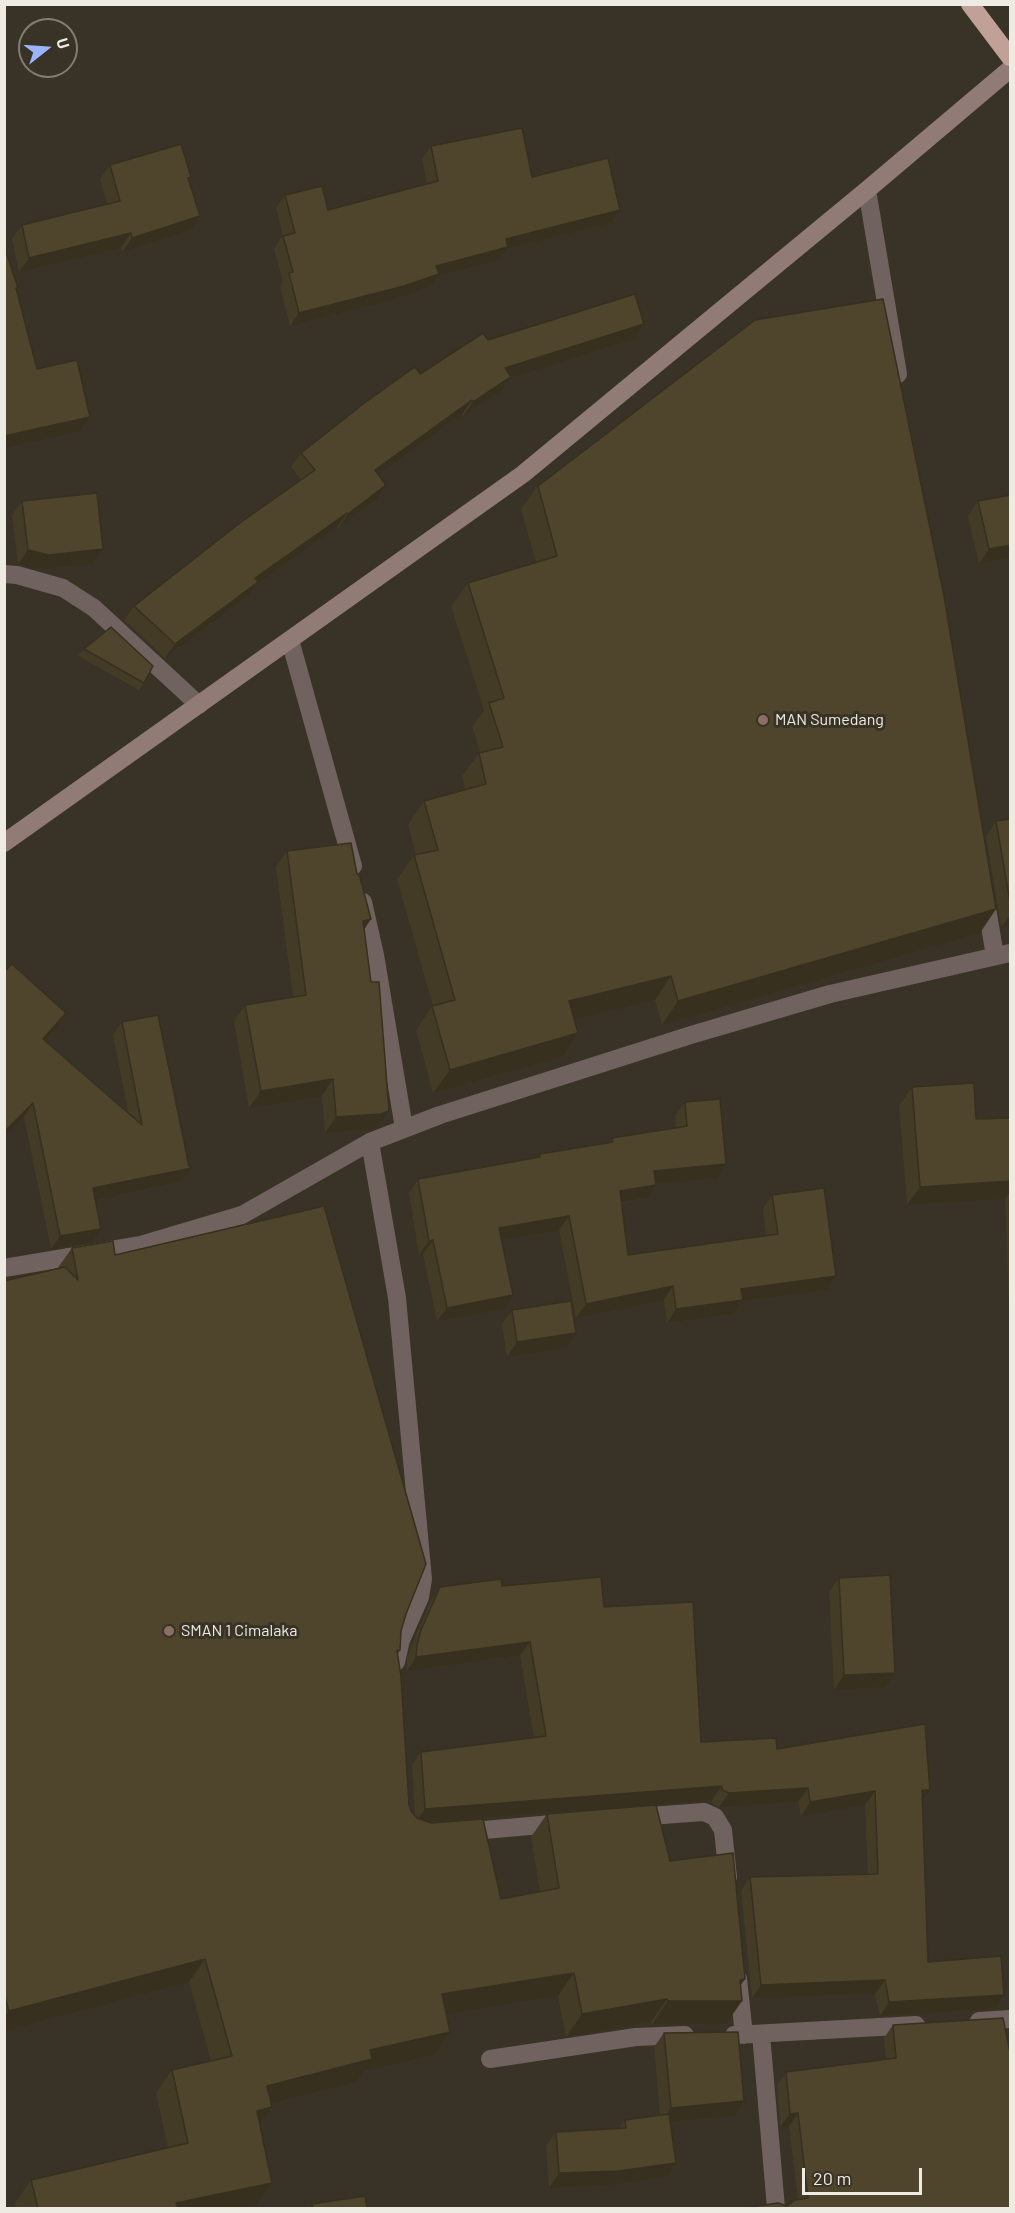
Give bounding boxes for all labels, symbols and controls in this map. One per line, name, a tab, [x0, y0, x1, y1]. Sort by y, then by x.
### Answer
north arrow	[18, 18, 78, 78]
text: U	[53, 36, 74, 51]
place label: MAN Sumedang	[775, 710, 884, 730]
marker: MAN Sumedang	[756, 713, 770, 727]
place label: SMAN 1 Cimalaka	[181, 1621, 297, 1641]
marker: SMAN 1 Cimalaka	[162, 1624, 176, 1638]
scale bar	[805, 2156, 925, 2194]
text: 20 m	[813, 2167, 851, 2189]

